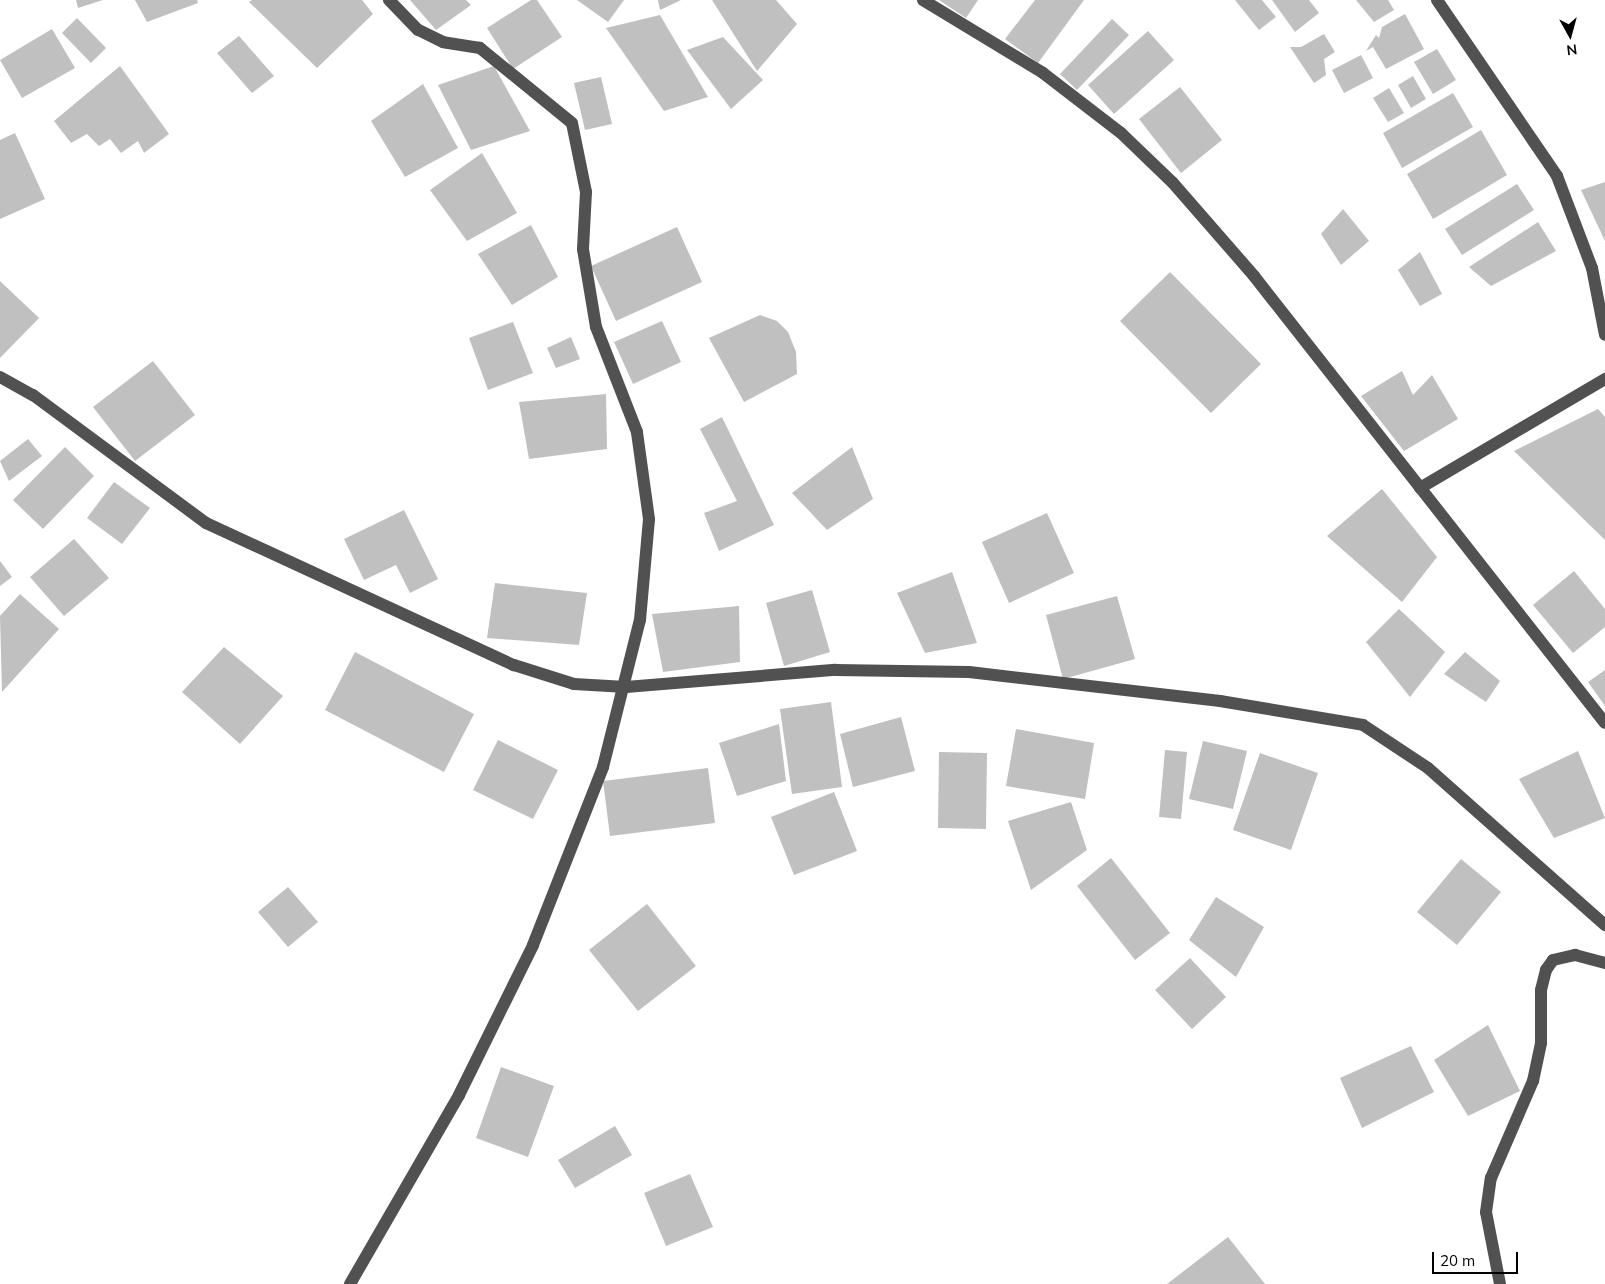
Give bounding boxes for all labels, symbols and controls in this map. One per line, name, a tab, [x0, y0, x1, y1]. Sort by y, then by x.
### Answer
north arrow	[1545, 10, 1595, 60]
text: N	[1565, 40, 1578, 59]
scale bar	[1435, 1242, 1521, 1274]
text: 20 m	[1440, 1251, 1475, 1270]

